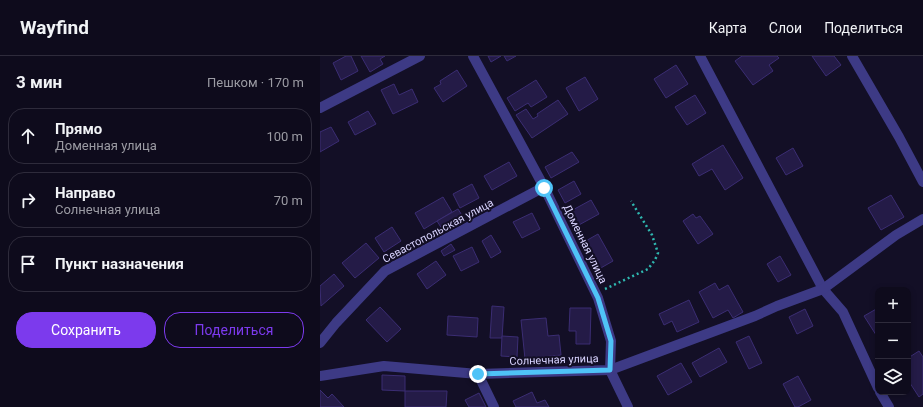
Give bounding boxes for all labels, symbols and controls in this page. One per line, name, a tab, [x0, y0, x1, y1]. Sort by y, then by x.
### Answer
text: Wayfind	[20, 16, 89, 39]
text: Карта	[709, 20, 747, 36]
text: Слои	[769, 20, 802, 36]
text: Поделиться	[824, 20, 903, 36]
text: 3 мин	[16, 72, 62, 92]
text: Пешком · 170 m	[207, 75, 304, 90]
text: Прямо	[55, 120, 102, 138]
icon: ahead	[17, 125, 39, 147]
text: 100 m	[266, 129, 303, 144]
text: Доменная улица	[55, 138, 157, 153]
route start	[535, 179, 553, 197]
text: Направо	[55, 184, 116, 202]
icon: right	[17, 189, 39, 211]
text: 70 m	[274, 193, 303, 208]
street label: Севастопольская улица	[380, 196, 496, 266]
text: Солнечная улица	[55, 202, 160, 217]
street label: Доменная улица	[560, 202, 610, 286]
icon: arrive	[17, 253, 39, 275]
text: Пункт назначения	[55, 255, 184, 273]
map controls	[875, 287, 911, 395]
button: +	[875, 287, 911, 323]
button: Сохранить	[16, 312, 156, 348]
button: Поделиться	[164, 312, 304, 348]
button: −	[875, 323, 911, 359]
street label: Солнечная улица	[509, 352, 599, 368]
button: layers	[875, 359, 911, 395]
route end	[469, 365, 487, 383]

